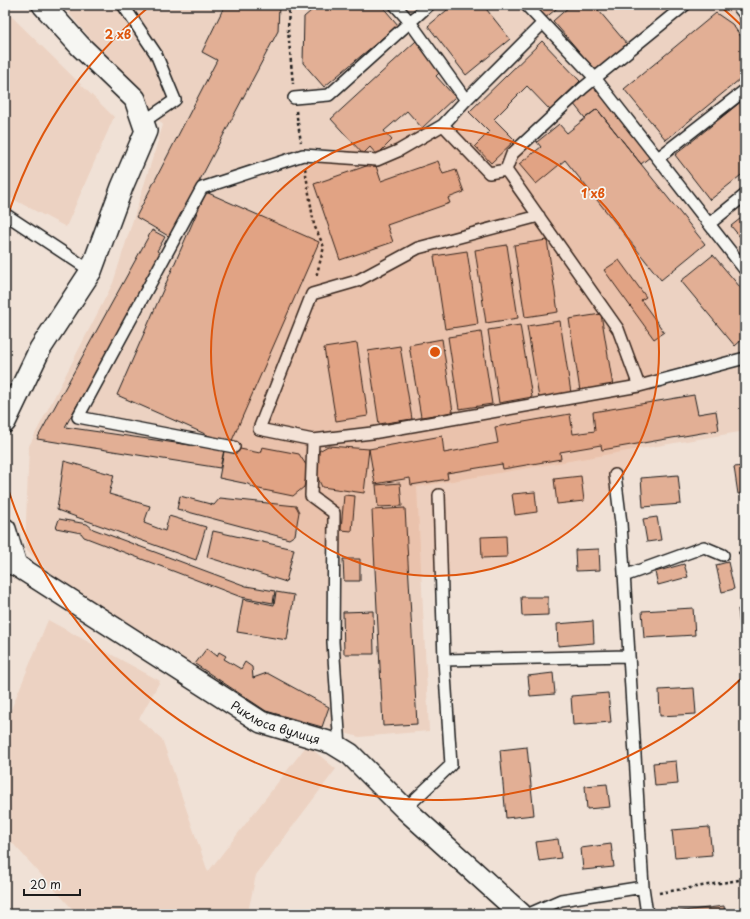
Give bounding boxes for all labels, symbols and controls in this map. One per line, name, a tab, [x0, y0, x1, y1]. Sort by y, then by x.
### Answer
text: 2 хв	[105, 25, 131, 43]
text: 1 хв	[581, 184, 605, 202]
centre of rings	[428, 345, 442, 359]
street label: Риклюса вулиця	[227, 696, 323, 748]
scale bar	[24, 871, 80, 897]
text: 20 m	[30, 875, 61, 893]

